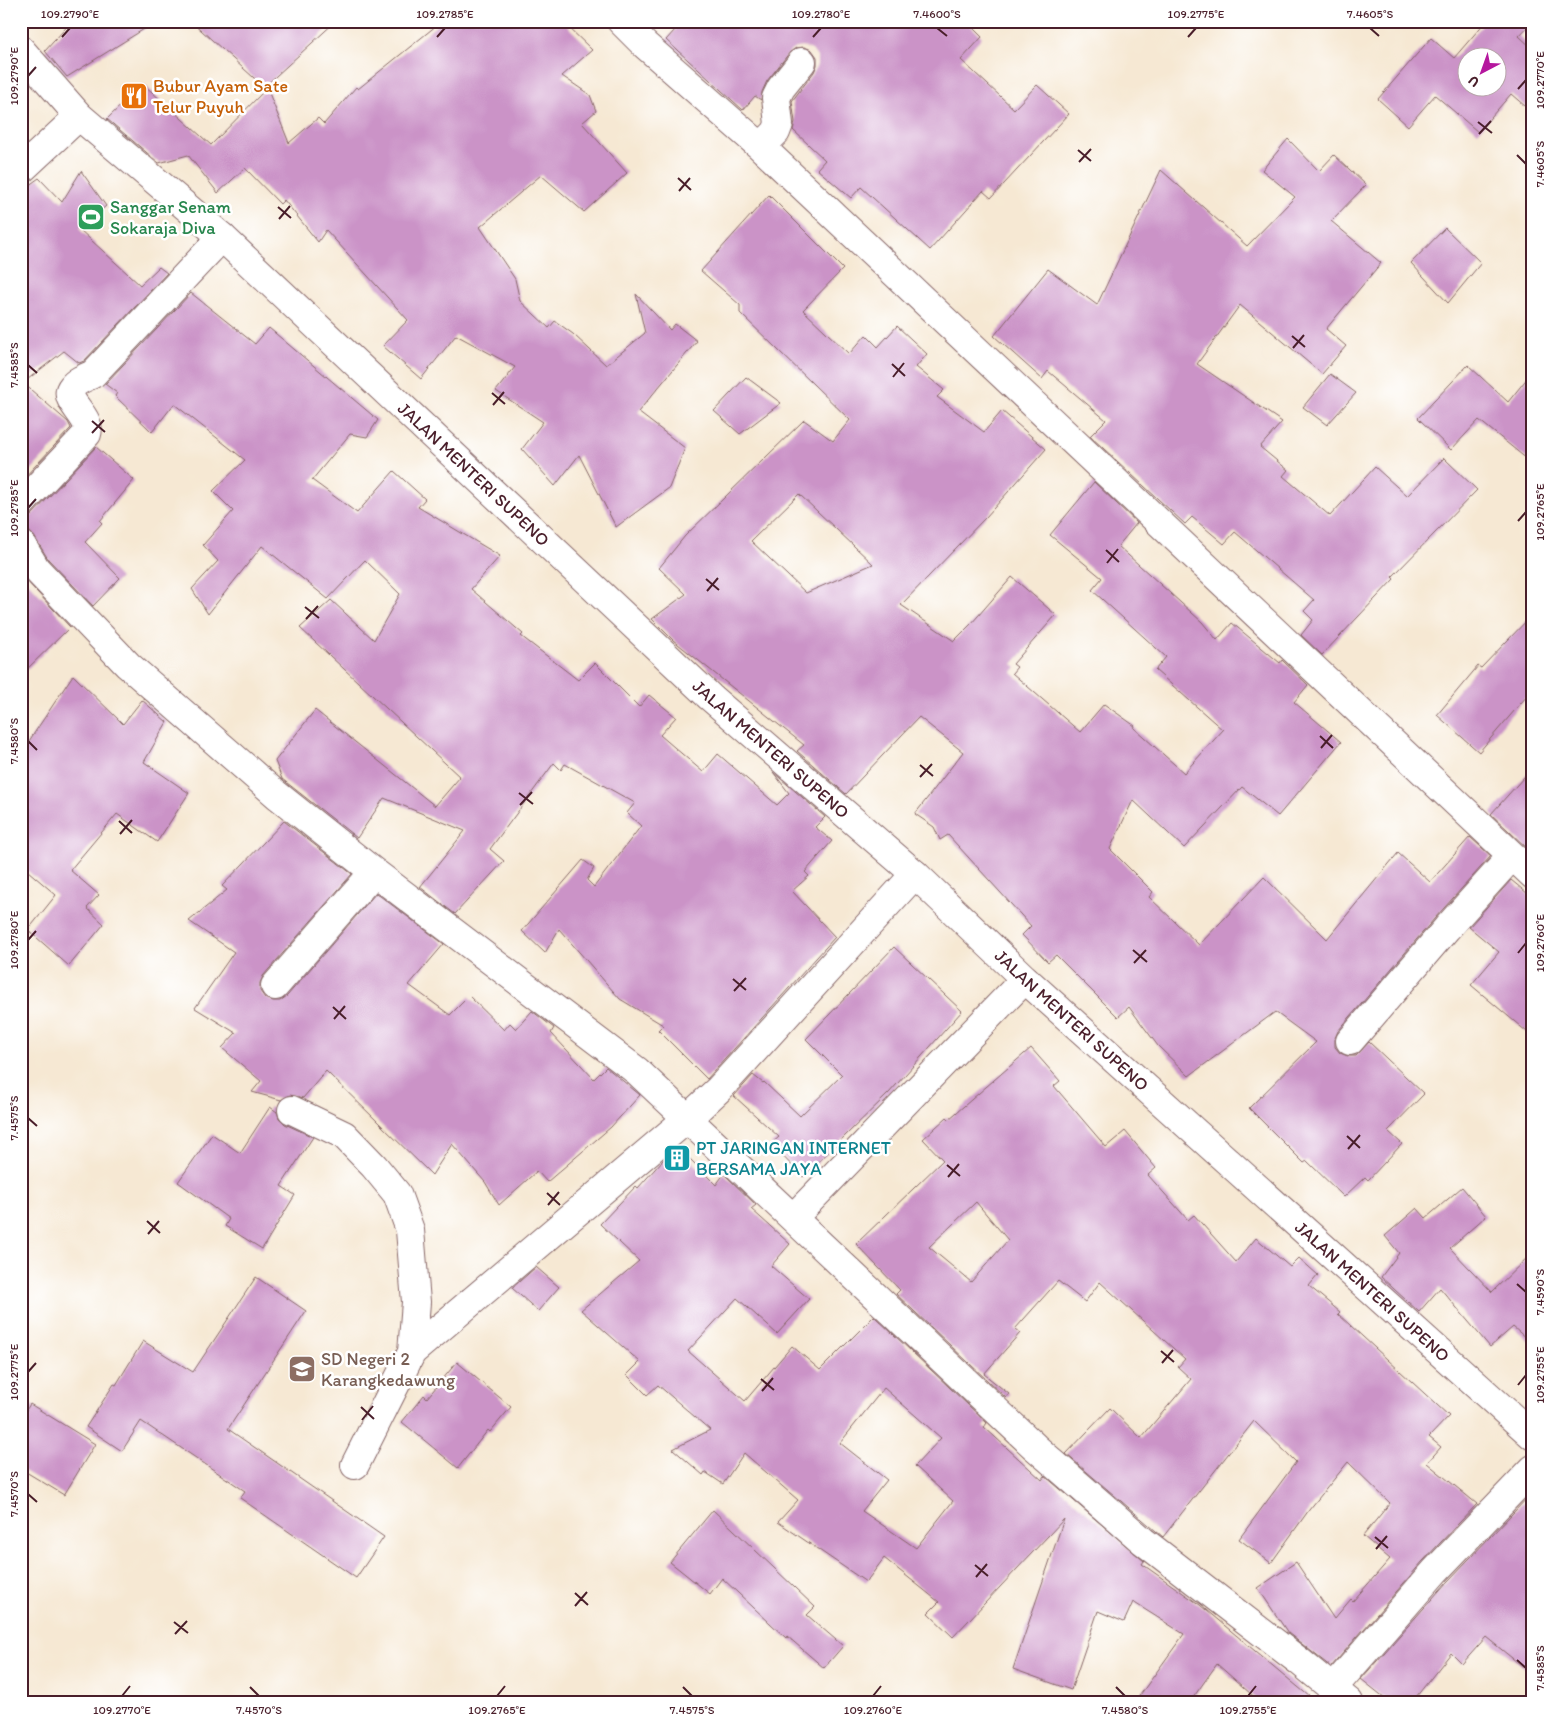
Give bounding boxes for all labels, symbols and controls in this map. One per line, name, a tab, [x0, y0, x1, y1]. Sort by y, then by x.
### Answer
text: 109.2790°E	[41, 7, 100, 21]
text: 109.2785°E	[416, 7, 474, 21]
text: 109.2780°E	[792, 7, 851, 21]
text: 7.4600°S	[913, 7, 961, 21]
text: 109.2775°E	[1168, 7, 1225, 21]
text: 7.4605°S	[1347, 7, 1393, 21]
text: 109.2790°E	[7, 46, 21, 105]
north arrow	[1456, 48, 1506, 98]
text: 109.2770°E	[1533, 51, 1547, 109]
text: U	[1465, 72, 1483, 91]
place label: Bubur Ayam Sate Telur Puyuh	[153, 75, 288, 118]
restaurant icon: Bubur Ayam Sate Telur Puyuh	[119, 81, 149, 111]
text: 7.4605°S	[1533, 141, 1547, 187]
place label: Sanggar Senam Sokaraja Diva	[110, 196, 231, 239]
sports icon: Sanggar Senam Sokaraja Diva	[76, 202, 106, 232]
text: 7.4585°S	[7, 342, 21, 388]
street label: JALAN MENTERI SUPENO	[393, 397, 554, 551]
text: 109.2785°E	[7, 479, 21, 537]
text: 109.2765°E	[1533, 483, 1547, 541]
street label: JALAN MENTERI SUPENO	[688, 675, 854, 823]
text: 7.4580°S	[7, 717, 21, 764]
text: 109.2780°E	[7, 910, 21, 969]
text: 109.2760°E	[1533, 913, 1547, 972]
street label: JALAN MENTERI SUPENO	[990, 945, 1153, 1096]
text: 7.4575°S	[7, 1095, 21, 1140]
place label: PT JARINGAN INTERNET BERSAMA JAYA	[696, 1137, 891, 1180]
building icon: PT JARINGAN INTERNET BERSAMA JAYA	[662, 1143, 692, 1173]
street label: JALAN MENTERI SUPENO	[1290, 1216, 1454, 1367]
text: 7.4590°S	[1533, 1269, 1547, 1315]
text: 109.2775°E	[7, 1343, 21, 1400]
text: 109.2755°E	[1533, 1346, 1547, 1404]
place label: SD Negeri 2 Karangkedawung	[321, 1348, 456, 1391]
school or university icon: SD Negeri 2 Karangkedawung	[287, 1354, 317, 1384]
text: 7.4570°S	[7, 1471, 21, 1517]
text: 7.4585°S	[1533, 1645, 1547, 1691]
text: 109.2770°E	[93, 1703, 151, 1717]
text: 7.4570°S	[236, 1703, 282, 1717]
text: 109.2765°E	[468, 1703, 526, 1717]
text: 7.4575°S	[670, 1703, 715, 1717]
text: 109.2760°E	[844, 1703, 903, 1717]
text: 7.4580°S	[1102, 1703, 1149, 1717]
text: 109.2755°E	[1219, 1703, 1277, 1717]

